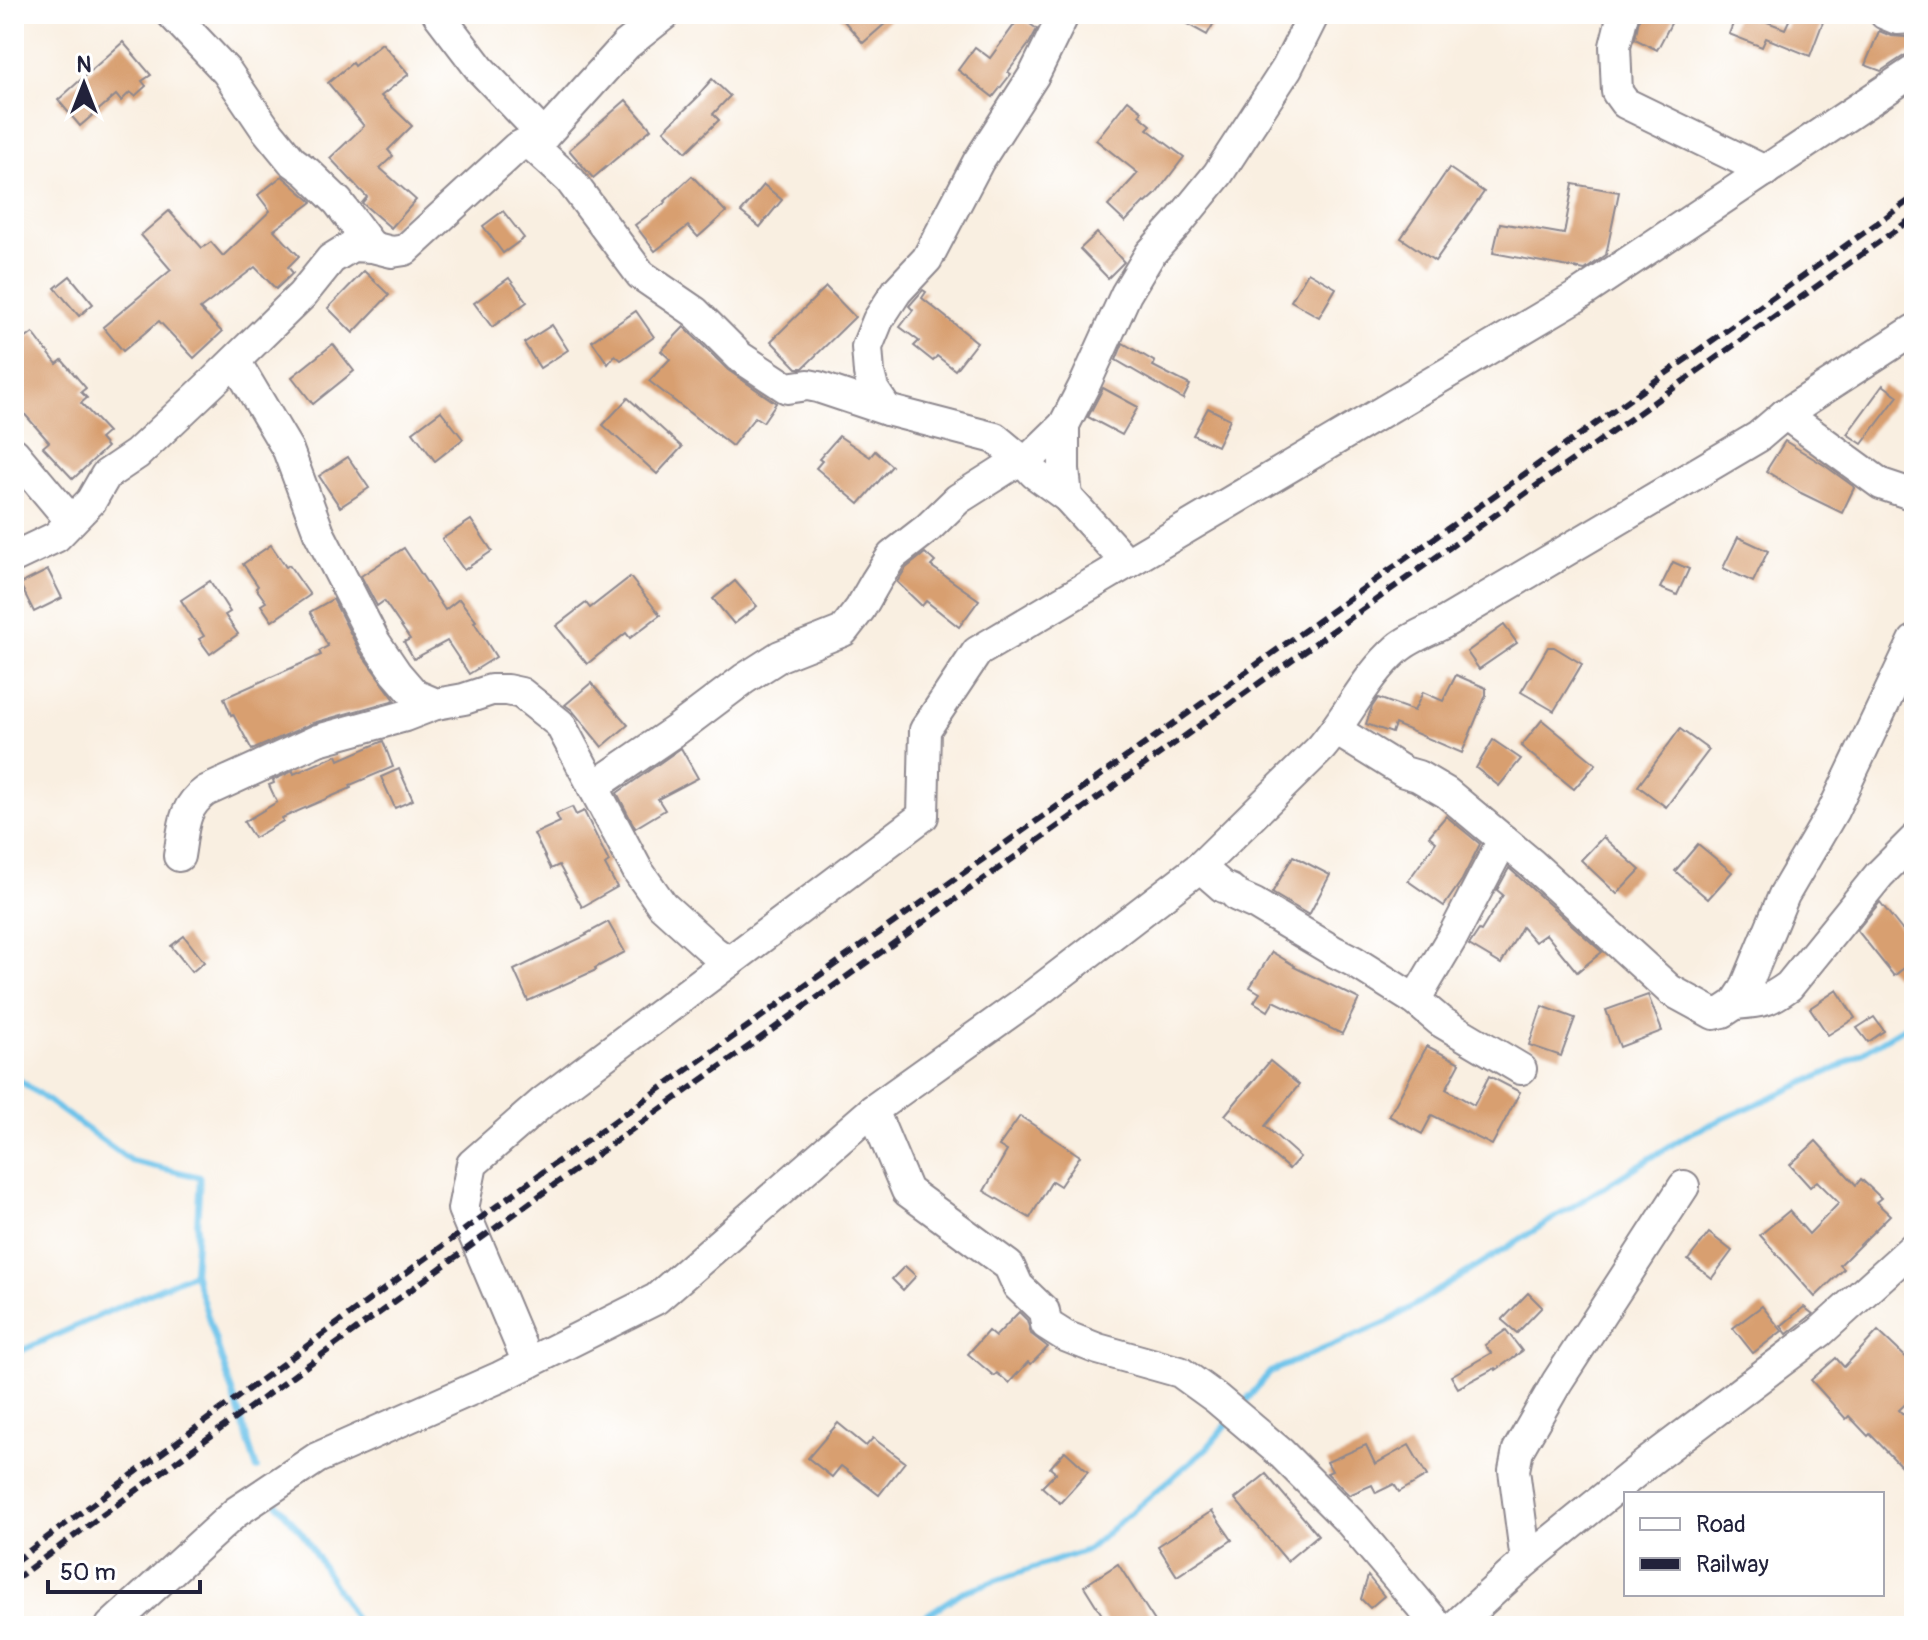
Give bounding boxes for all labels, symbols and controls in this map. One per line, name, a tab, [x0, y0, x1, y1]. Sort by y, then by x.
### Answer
north arrow	[44, 44, 124, 124]
text: N	[77, 51, 92, 79]
legend	[1624, 1492, 1884, 1596]
text: Road	[1696, 1510, 1746, 1539]
scale bar	[48, 1544, 200, 1594]
text: Railway	[1696, 1550, 1769, 1579]
text: 50 m	[60, 1558, 116, 1587]

